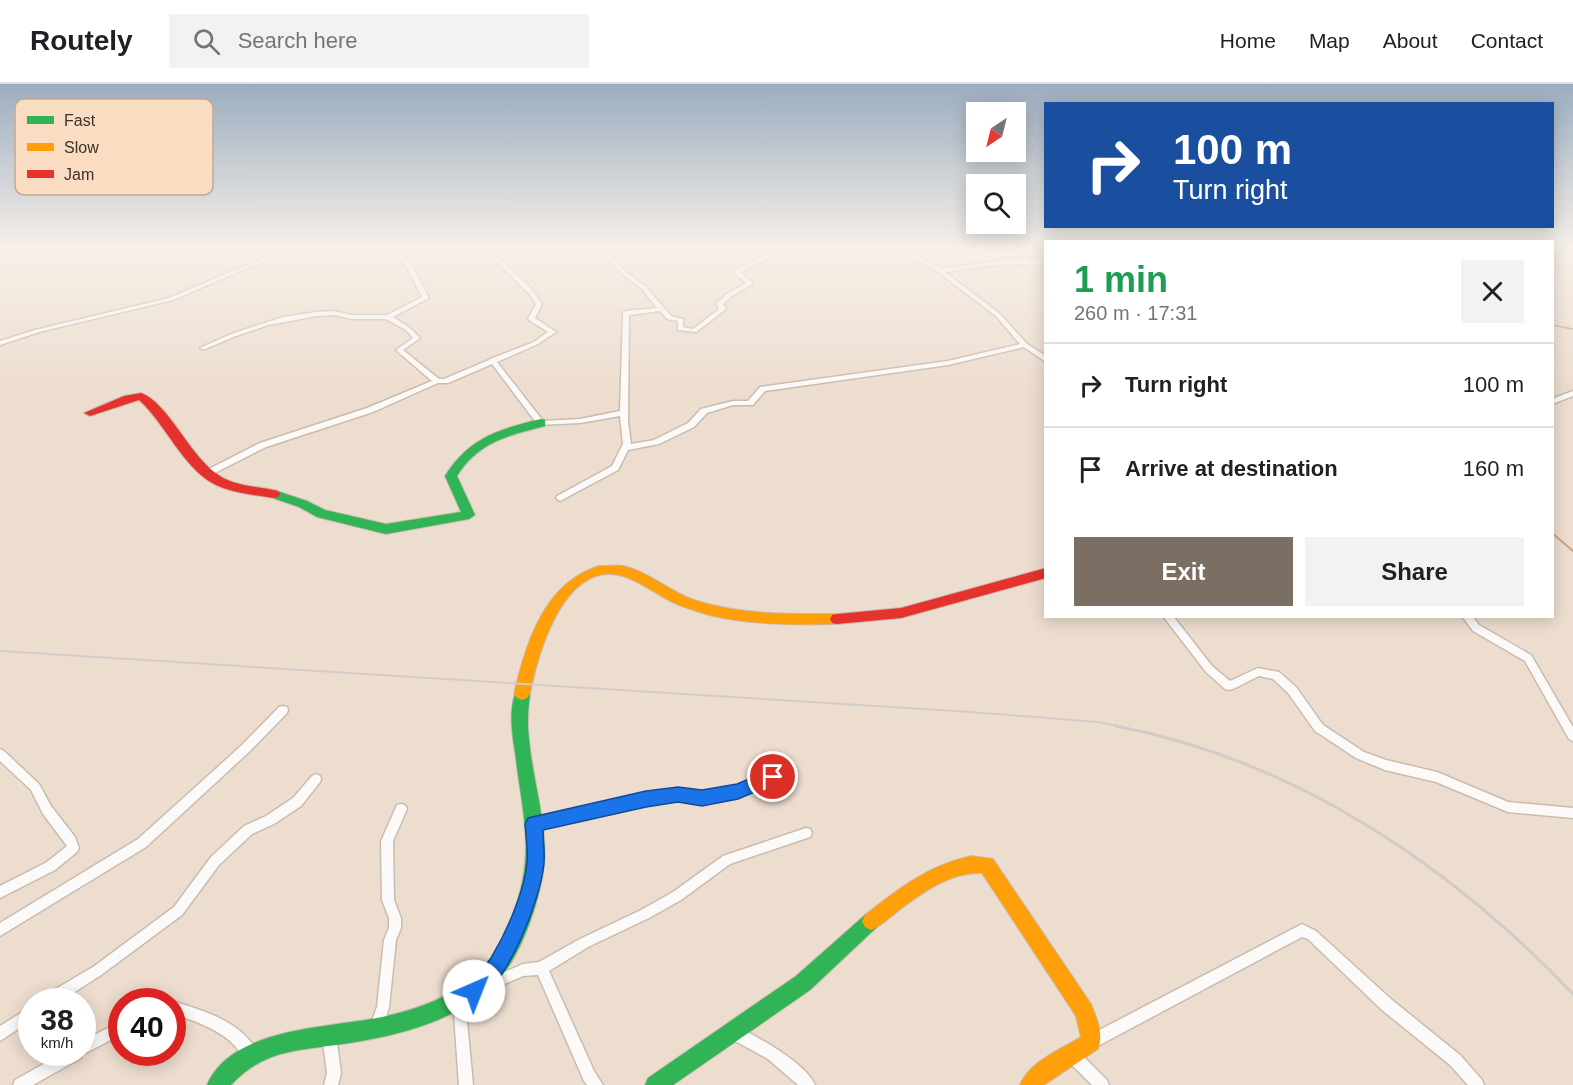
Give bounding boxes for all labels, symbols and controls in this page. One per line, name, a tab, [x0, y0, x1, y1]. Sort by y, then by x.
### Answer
search box	[169, 14, 589, 68]
text: Routely	[30, 25, 133, 56]
icon: search	[190, 25, 223, 58]
text: Search here	[238, 28, 358, 53]
text: Home	[1220, 29, 1276, 52]
text: Map	[1309, 29, 1350, 52]
text: About	[1383, 29, 1438, 52]
text: Contact	[1471, 29, 1543, 52]
legend	[15, 99, 213, 195]
north arrow	[966, 102, 1026, 162]
map controls	[966, 102, 1026, 234]
text: Fast	[64, 112, 96, 129]
icon: right	[1074, 126, 1152, 204]
text: 100 m	[1173, 126, 1292, 173]
text: Slow	[64, 139, 99, 156]
text: Jam	[64, 166, 94, 183]
button: search	[966, 174, 1026, 234]
text: Turn right	[1173, 175, 1288, 205]
text: 1 min	[1074, 259, 1168, 300]
button: close	[1461, 260, 1524, 323]
text: 260 m · 17:31	[1074, 302, 1197, 324]
icon: right	[1074, 369, 1107, 402]
text: Turn right	[1125, 372, 1227, 397]
text: 100 m	[1463, 372, 1524, 397]
icon: arrive	[1074, 453, 1107, 486]
text: Arrive at destination	[1125, 456, 1338, 481]
text: 160 m	[1463, 456, 1524, 481]
button: Exit	[1074, 537, 1293, 606]
button: Share	[1305, 537, 1524, 606]
pin	[747, 751, 798, 802]
icon: arrive	[756, 760, 789, 793]
position arrow	[442, 959, 506, 1023]
speed limit sign: 40	[108, 988, 186, 1066]
text: 38	[40, 1003, 74, 1036]
text: km/h	[41, 1034, 73, 1051]

